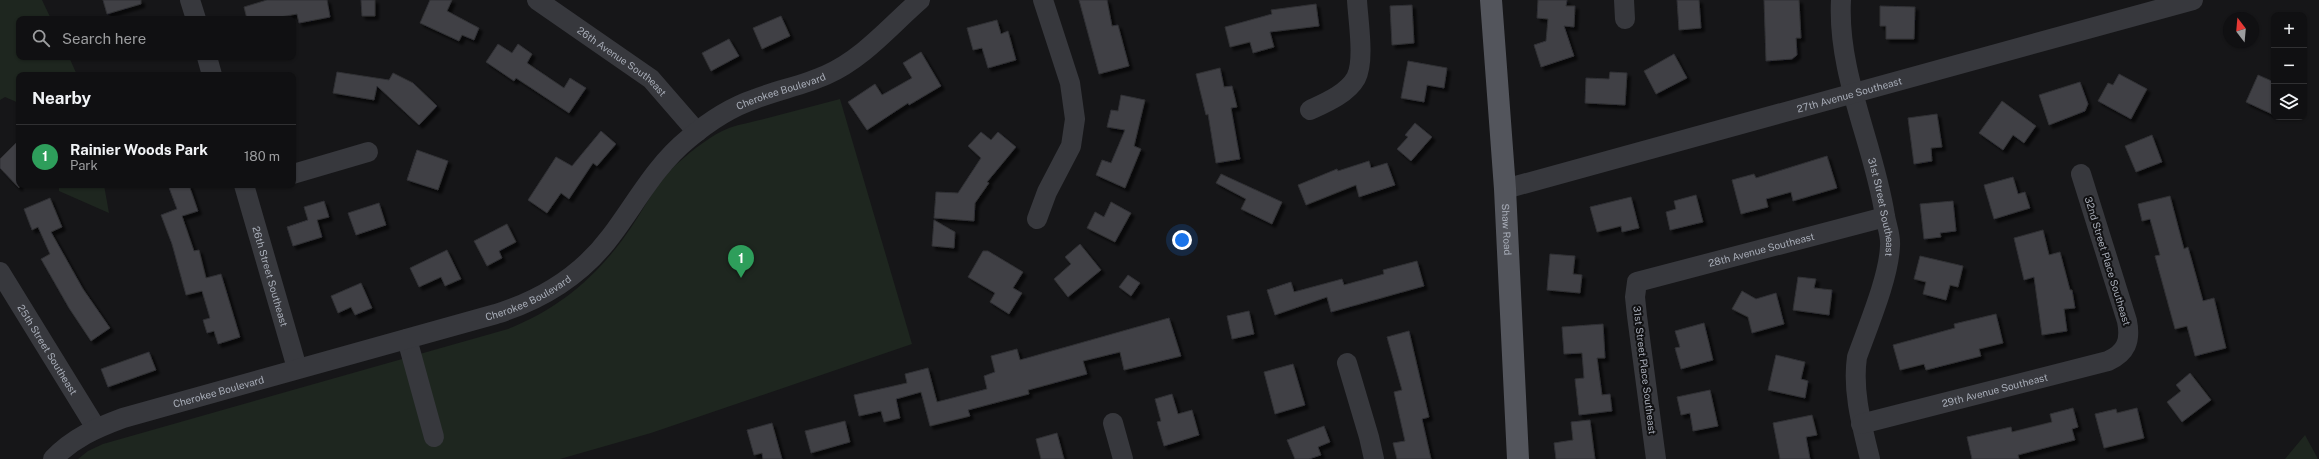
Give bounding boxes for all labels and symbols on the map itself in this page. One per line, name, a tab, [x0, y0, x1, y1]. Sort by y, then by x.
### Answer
north arrow	[2223, 12, 2259, 48]
street label: 26th Avenue Southeast	[575, 24, 669, 99]
street label: Cherokee Boulevard	[734, 70, 827, 112]
street label: 27th Avenue Southeast	[1795, 74, 1903, 115]
street label: 31st Street Southeast	[1866, 156, 1896, 257]
street label: 32nd Street Place Southeast	[2083, 195, 2133, 327]
street label: Shaw Road	[1500, 203, 1514, 256]
street label: 26th Street Southeast	[250, 225, 291, 328]
your location	[1172, 230, 1192, 250]
street label: 28th Avenue Southeast	[1707, 230, 1816, 269]
pin: 1	[728, 245, 754, 278]
street label: Cherokee Boulevard	[484, 272, 573, 323]
street label: 25th Street Southeast	[15, 302, 80, 397]
street label: 31st Street Place Southeast	[1631, 305, 1659, 435]
street label: 29th Avenue Southeast	[1941, 371, 2049, 409]
street label: Cherokee Boulevard	[172, 373, 265, 410]

